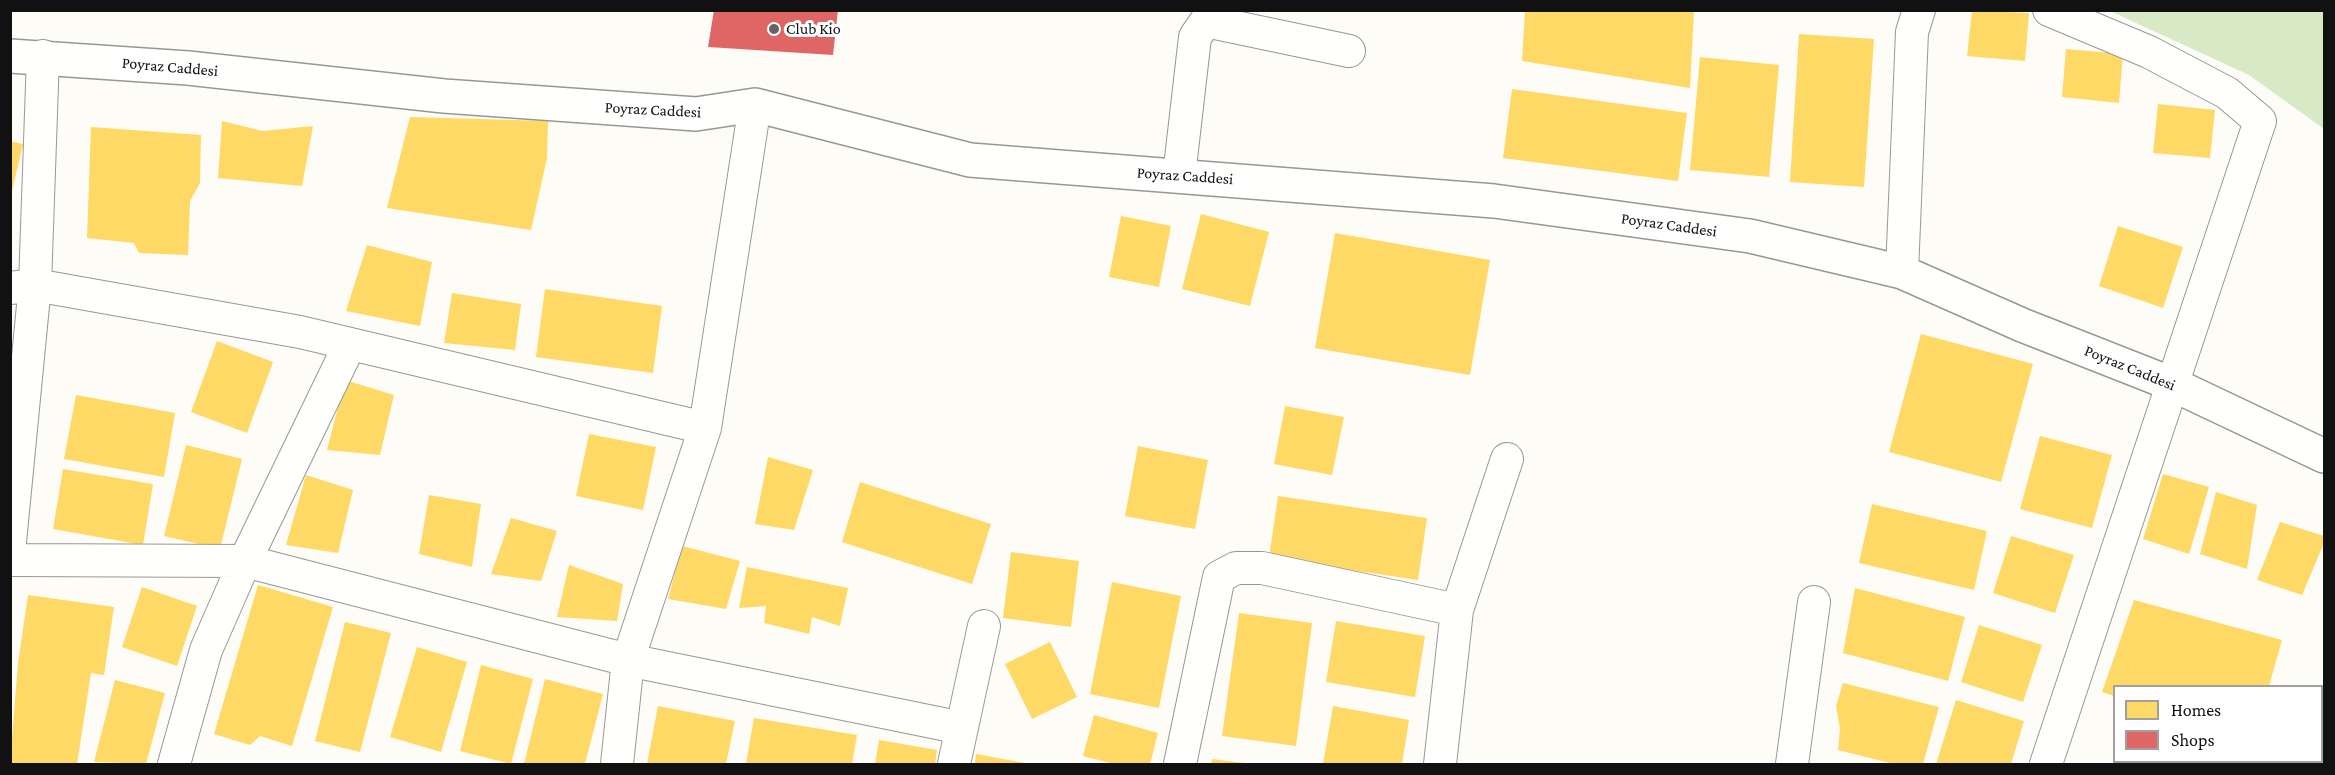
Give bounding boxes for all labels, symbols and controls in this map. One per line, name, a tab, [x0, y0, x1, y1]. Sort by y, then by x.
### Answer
place label: Club Kio	[786, 19, 841, 39]
marker: Club Kio	[767, 22, 781, 36]
street label: Poyraz Caddesi	[121, 53, 219, 81]
street label: Poyraz Caddesi	[604, 98, 702, 122]
street label: Poyraz Caddesi	[1136, 163, 1234, 189]
street label: Poyraz Caddesi	[1620, 209, 1718, 241]
street label: Poyraz Caddesi	[2082, 341, 2178, 395]
legend	[2113, 685, 2323, 763]
text: Homes	[2171, 700, 2221, 720]
text: Shops	[2171, 730, 2215, 750]

